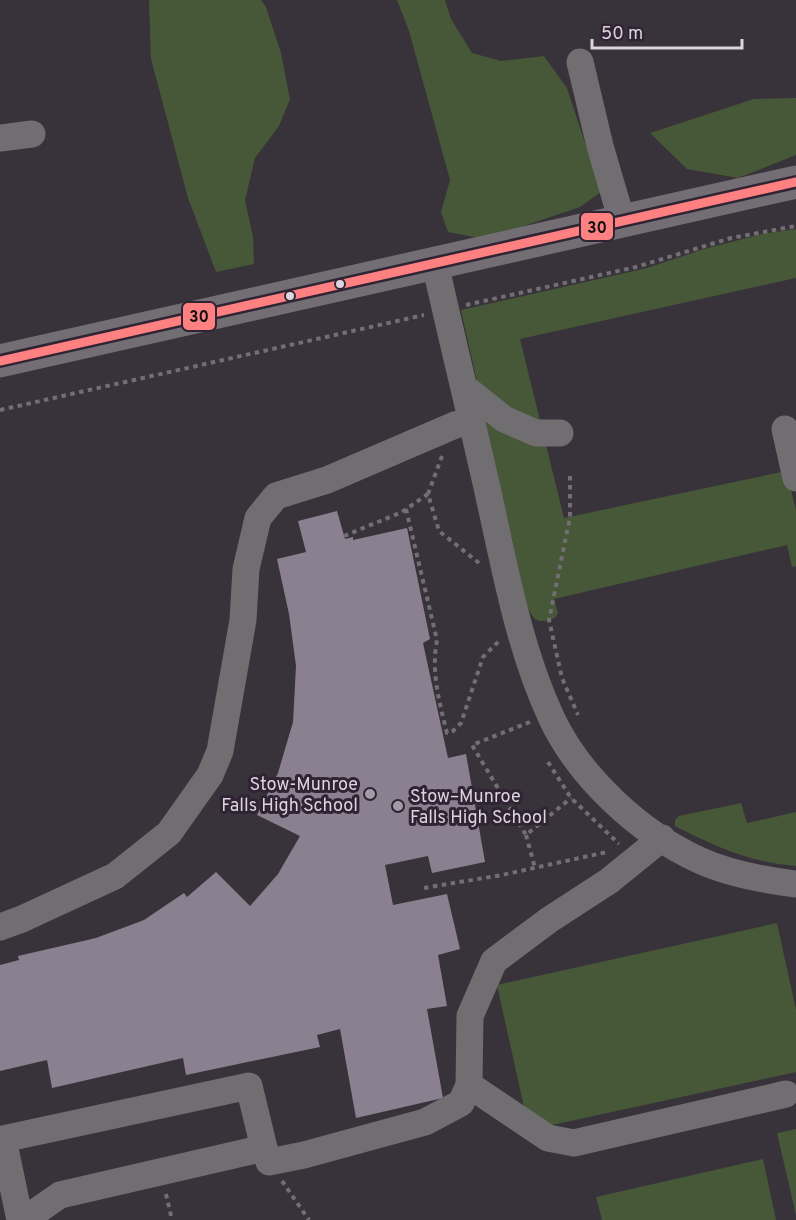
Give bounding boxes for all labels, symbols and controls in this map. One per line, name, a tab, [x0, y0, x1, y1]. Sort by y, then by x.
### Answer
scale bar	[592, 12, 742, 50]
text: 50 m	[601, 23, 643, 46]
line badge: 30	[580, 212, 614, 241]
text: 30	[587, 219, 607, 239]
unlabelled marker	[334, 278, 346, 290]
unlabelled marker	[284, 290, 296, 302]
line badge: 30	[182, 302, 216, 331]
text: 30	[189, 308, 209, 328]
place label: Stow-Munroe Falls High School	[221, 774, 358, 818]
place label: Stow–Munroe Falls High School	[410, 786, 547, 830]
marker: Stow-Munroe Falls High School	[363, 787, 377, 801]
marker: Stow–Munroe Falls High School	[391, 799, 405, 813]

